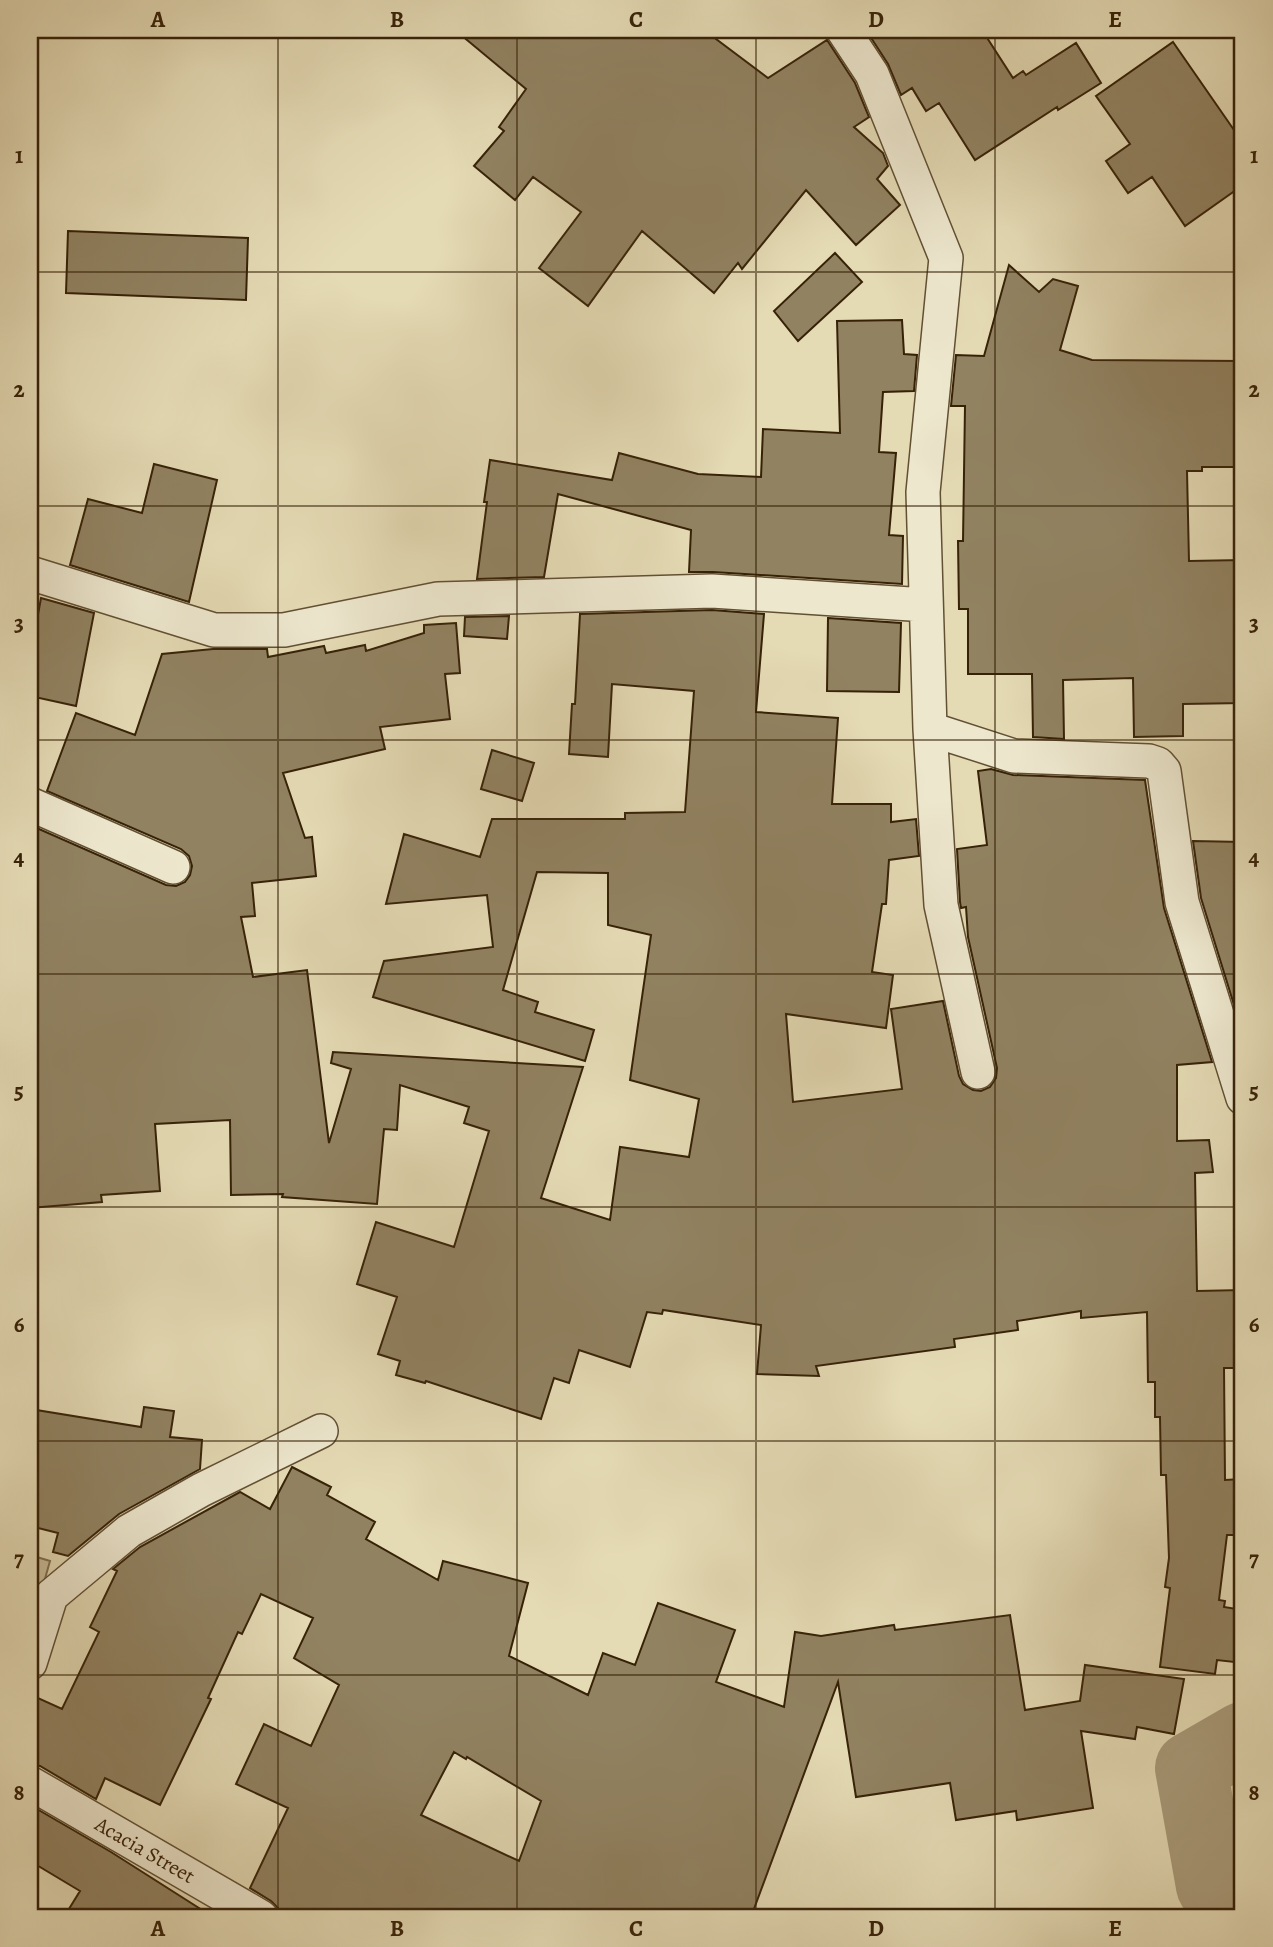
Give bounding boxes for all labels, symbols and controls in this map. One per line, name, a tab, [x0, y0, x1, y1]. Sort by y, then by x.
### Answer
text: A	[150, 4, 166, 35]
text: B	[390, 4, 404, 35]
text: C	[629, 4, 643, 35]
text: D	[868, 4, 884, 35]
text: E	[1108, 4, 1122, 35]
text: 1	[15, 140, 23, 171]
text: 1	[1250, 140, 1258, 171]
text: 2	[13, 374, 25, 405]
text: 2	[1248, 374, 1260, 405]
text: 3	[14, 608, 24, 639]
text: 3	[1249, 608, 1259, 639]
text: 4	[14, 842, 25, 873]
text: 4	[1249, 842, 1260, 873]
text: 5	[14, 1075, 24, 1106]
text: 5	[1249, 1075, 1259, 1106]
text: 6	[14, 1309, 25, 1340]
text: 6	[1249, 1309, 1260, 1340]
text: 7	[14, 1543, 24, 1574]
text: 7	[1249, 1543, 1259, 1574]
text: 8	[13, 1777, 25, 1808]
text: 8	[1248, 1777, 1260, 1808]
street label: Acacia Street	[89, 1810, 200, 1890]
text: A	[150, 1913, 166, 1944]
text: B	[390, 1913, 404, 1944]
text: C	[629, 1913, 643, 1944]
text: D	[868, 1913, 884, 1944]
text: E	[1108, 1913, 1122, 1944]

